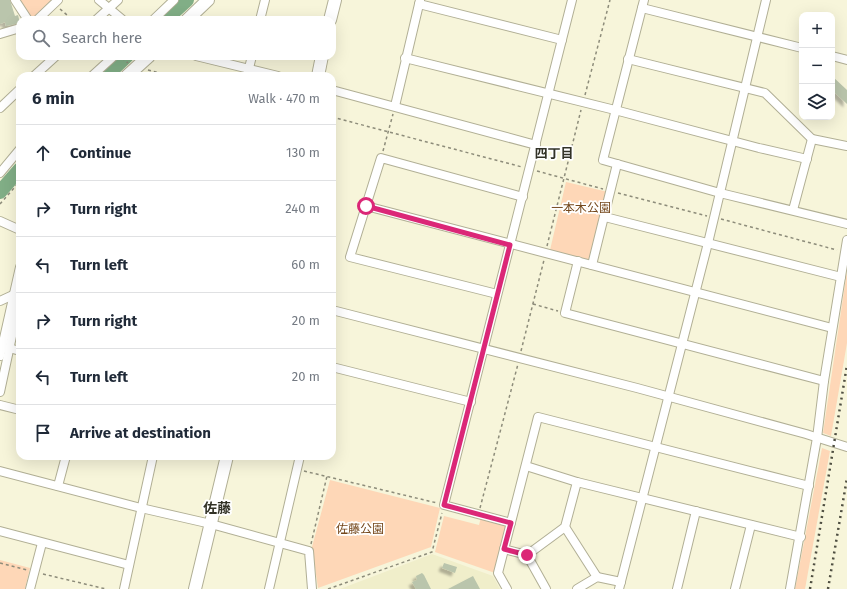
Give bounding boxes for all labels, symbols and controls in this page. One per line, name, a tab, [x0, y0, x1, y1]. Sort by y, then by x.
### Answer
map controls	[799, 12, 835, 120]
button: +	[799, 12, 835, 48]
search box	[16, 16, 336, 60]
icon: search	[30, 27, 52, 49]
text: Search here	[62, 29, 142, 47]
button: −	[799, 48, 835, 84]
button: layers	[799, 84, 835, 120]
text: 6 min	[32, 88, 75, 109]
text: Walk · 470 m	[248, 91, 320, 106]
icon: ahead	[32, 142, 54, 164]
text: Continue	[70, 144, 131, 162]
text: 130 m	[286, 145, 320, 160]
district label: 四丁目	[534, 146, 574, 161]
route start	[357, 197, 375, 215]
icon: right	[32, 198, 54, 220]
text: Turn right	[70, 200, 137, 218]
text: 240 m	[285, 201, 320, 216]
park label: 一本木公園	[551, 201, 611, 215]
icon: left	[32, 254, 54, 276]
text: Turn left	[70, 256, 128, 274]
text: 60 m	[291, 257, 320, 272]
icon: right	[32, 310, 54, 332]
text: Turn right	[70, 312, 137, 330]
text: 20 m	[292, 313, 320, 328]
icon: left	[32, 366, 54, 388]
text: Turn left	[70, 368, 128, 386]
text: 20 m	[292, 369, 320, 384]
icon: arrive	[32, 422, 54, 444]
text: Arrive at destination	[70, 424, 211, 442]
district label: 佐藤	[203, 500, 231, 517]
park label: 佐藤公園	[336, 522, 384, 536]
route end	[518, 546, 536, 564]

